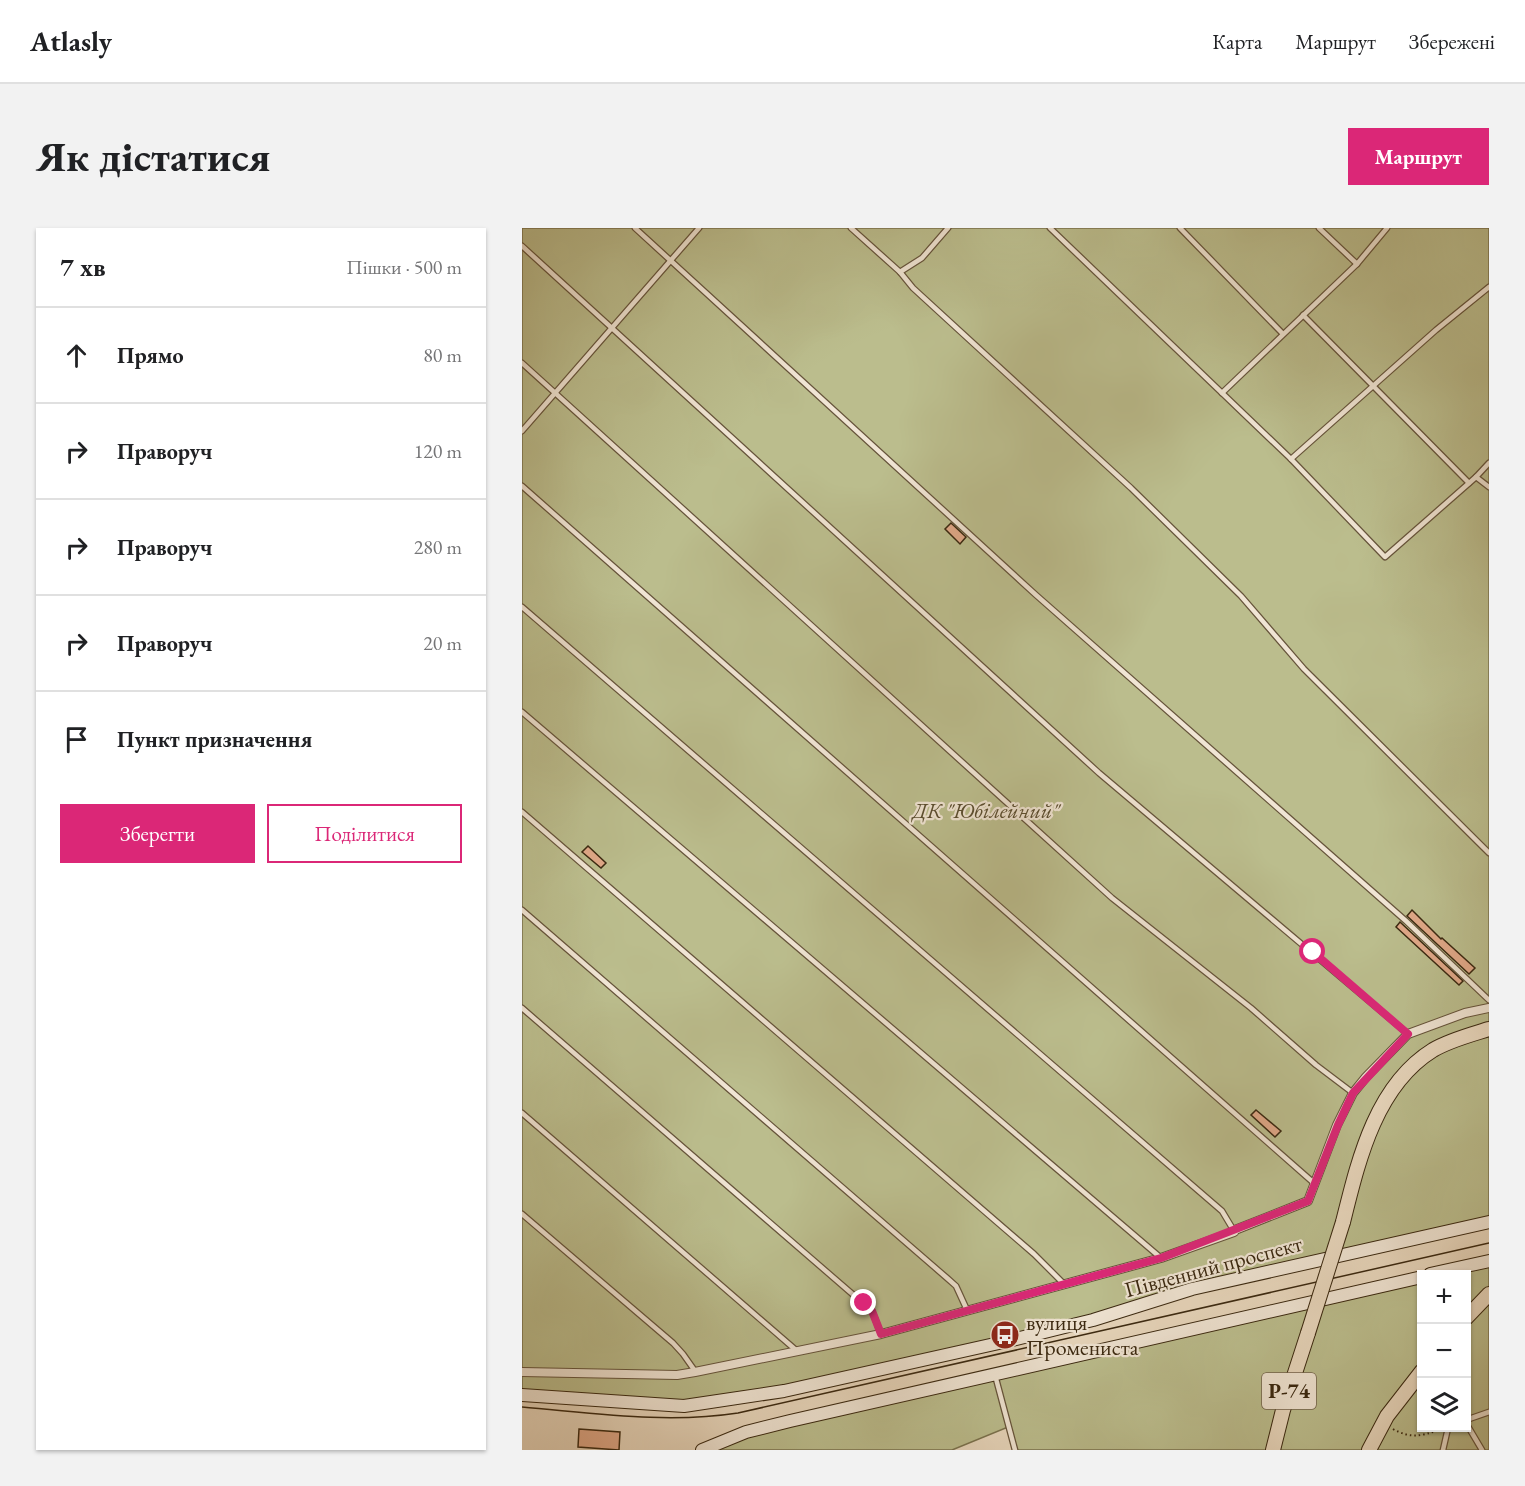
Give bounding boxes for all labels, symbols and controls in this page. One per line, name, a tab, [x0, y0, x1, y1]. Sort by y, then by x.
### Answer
text: Atlasly	[30, 23, 112, 59]
text: Карта	[1212, 28, 1262, 55]
text: Маршрут	[1295, 28, 1376, 55]
text: Збережені	[1409, 28, 1495, 55]
button: Маршрут	[1348, 128, 1489, 185]
text: Як дістатися	[36, 129, 270, 184]
text: 7 хв	[60, 250, 106, 284]
text: Пішки · 500 m	[346, 254, 462, 280]
icon: ahead	[60, 339, 93, 372]
text: Прямо	[117, 341, 184, 370]
text: 80 m	[423, 342, 462, 368]
icon: right	[60, 435, 93, 468]
text: Праворуч	[117, 437, 213, 466]
text: 120 m	[414, 438, 462, 464]
icon: right	[60, 531, 93, 564]
text: Праворуч	[117, 533, 213, 562]
text: 280 m	[414, 534, 462, 560]
icon: right	[60, 627, 93, 660]
text: Праворуч	[117, 629, 213, 658]
text: 20 m	[423, 630, 462, 656]
icon: arrive	[60, 723, 93, 756]
text: Пункт призначення	[117, 725, 312, 754]
park label: ДК "Юбілейний"	[910, 796, 1062, 825]
button: Зберегти	[60, 804, 255, 863]
button: Поділитися	[267, 804, 462, 863]
route start	[1299, 938, 1325, 964]
street label: Південний проспект	[1121, 1229, 1305, 1304]
map controls	[1417, 1270, 1471, 1432]
button: +	[1417, 1270, 1471, 1324]
route end	[850, 1289, 876, 1315]
place label: вулиця Промениста	[1026, 1308, 1139, 1362]
bus stop icon: вулиця Промениста	[989, 1319, 1021, 1351]
button: −	[1417, 1324, 1471, 1378]
road number: Р-74	[1262, 1373, 1316, 1409]
button: layers	[1417, 1378, 1471, 1432]

